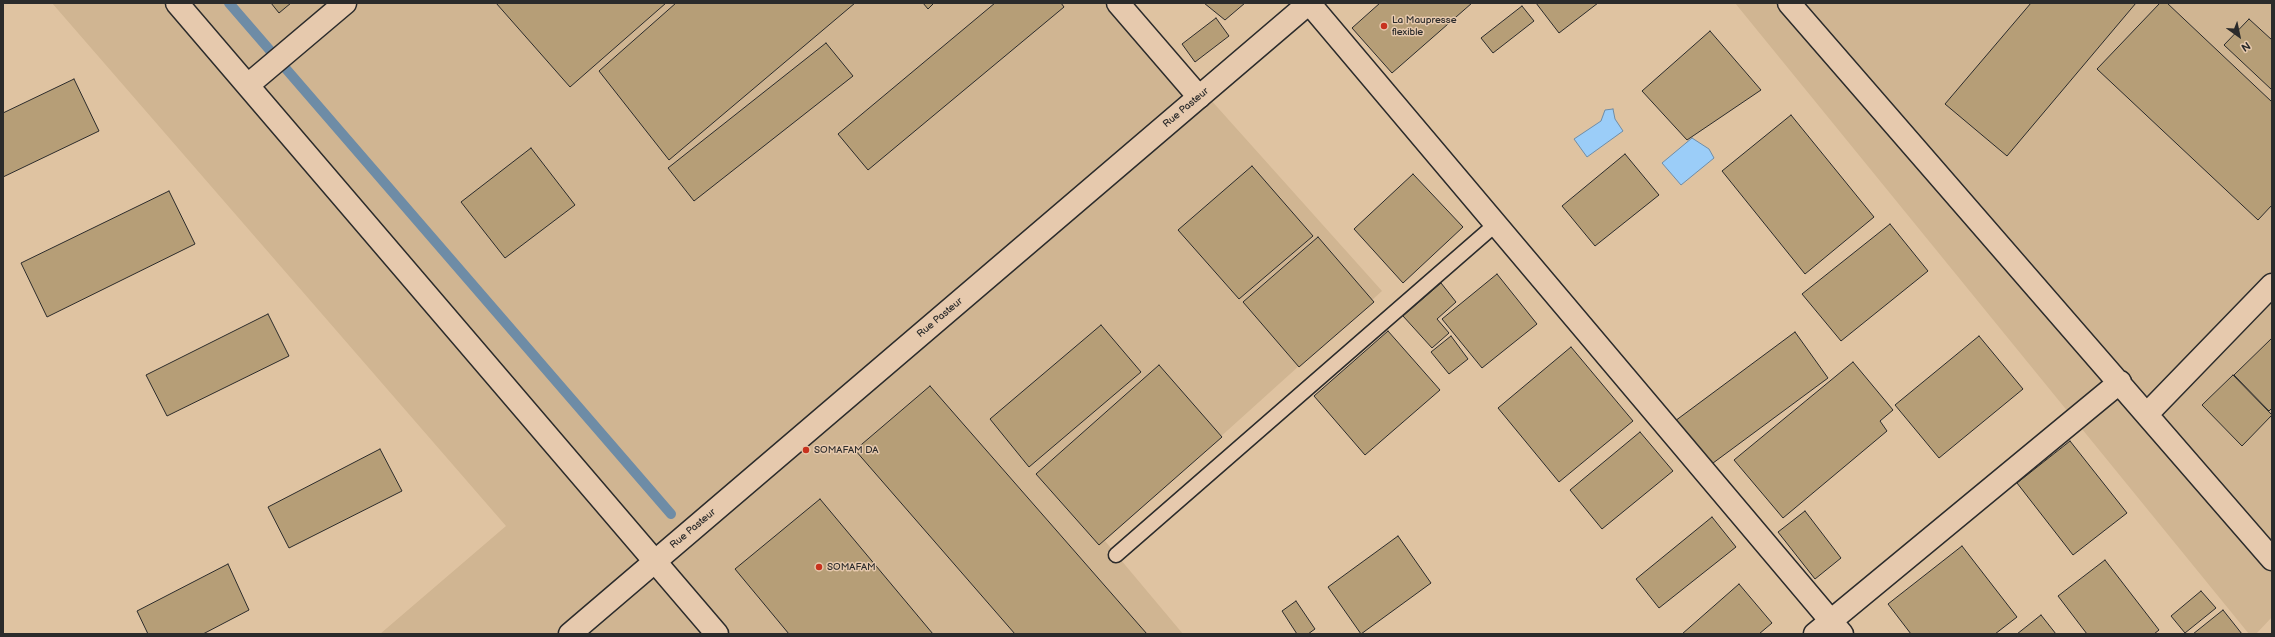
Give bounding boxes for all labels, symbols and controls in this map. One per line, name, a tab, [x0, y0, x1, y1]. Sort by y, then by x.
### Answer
place label: La Maupresse flexible	[1392, 14, 1457, 38]
north arrow	[2219, 16, 2259, 56]
marker: La Maupresse flexible	[1379, 21, 1389, 31]
text: N	[2239, 39, 2253, 54]
street label: Rue Pasteur	[1161, 86, 1211, 130]
street label: Rue Pasteur	[915, 296, 965, 340]
place label: SOMAFAM DA	[814, 444, 878, 456]
marker: SOMAFAM DA	[801, 445, 811, 455]
street label: Rue Pasteur	[668, 507, 718, 551]
place label: SOMAFAM	[827, 561, 876, 573]
marker: SOMAFAM	[814, 562, 824, 572]

